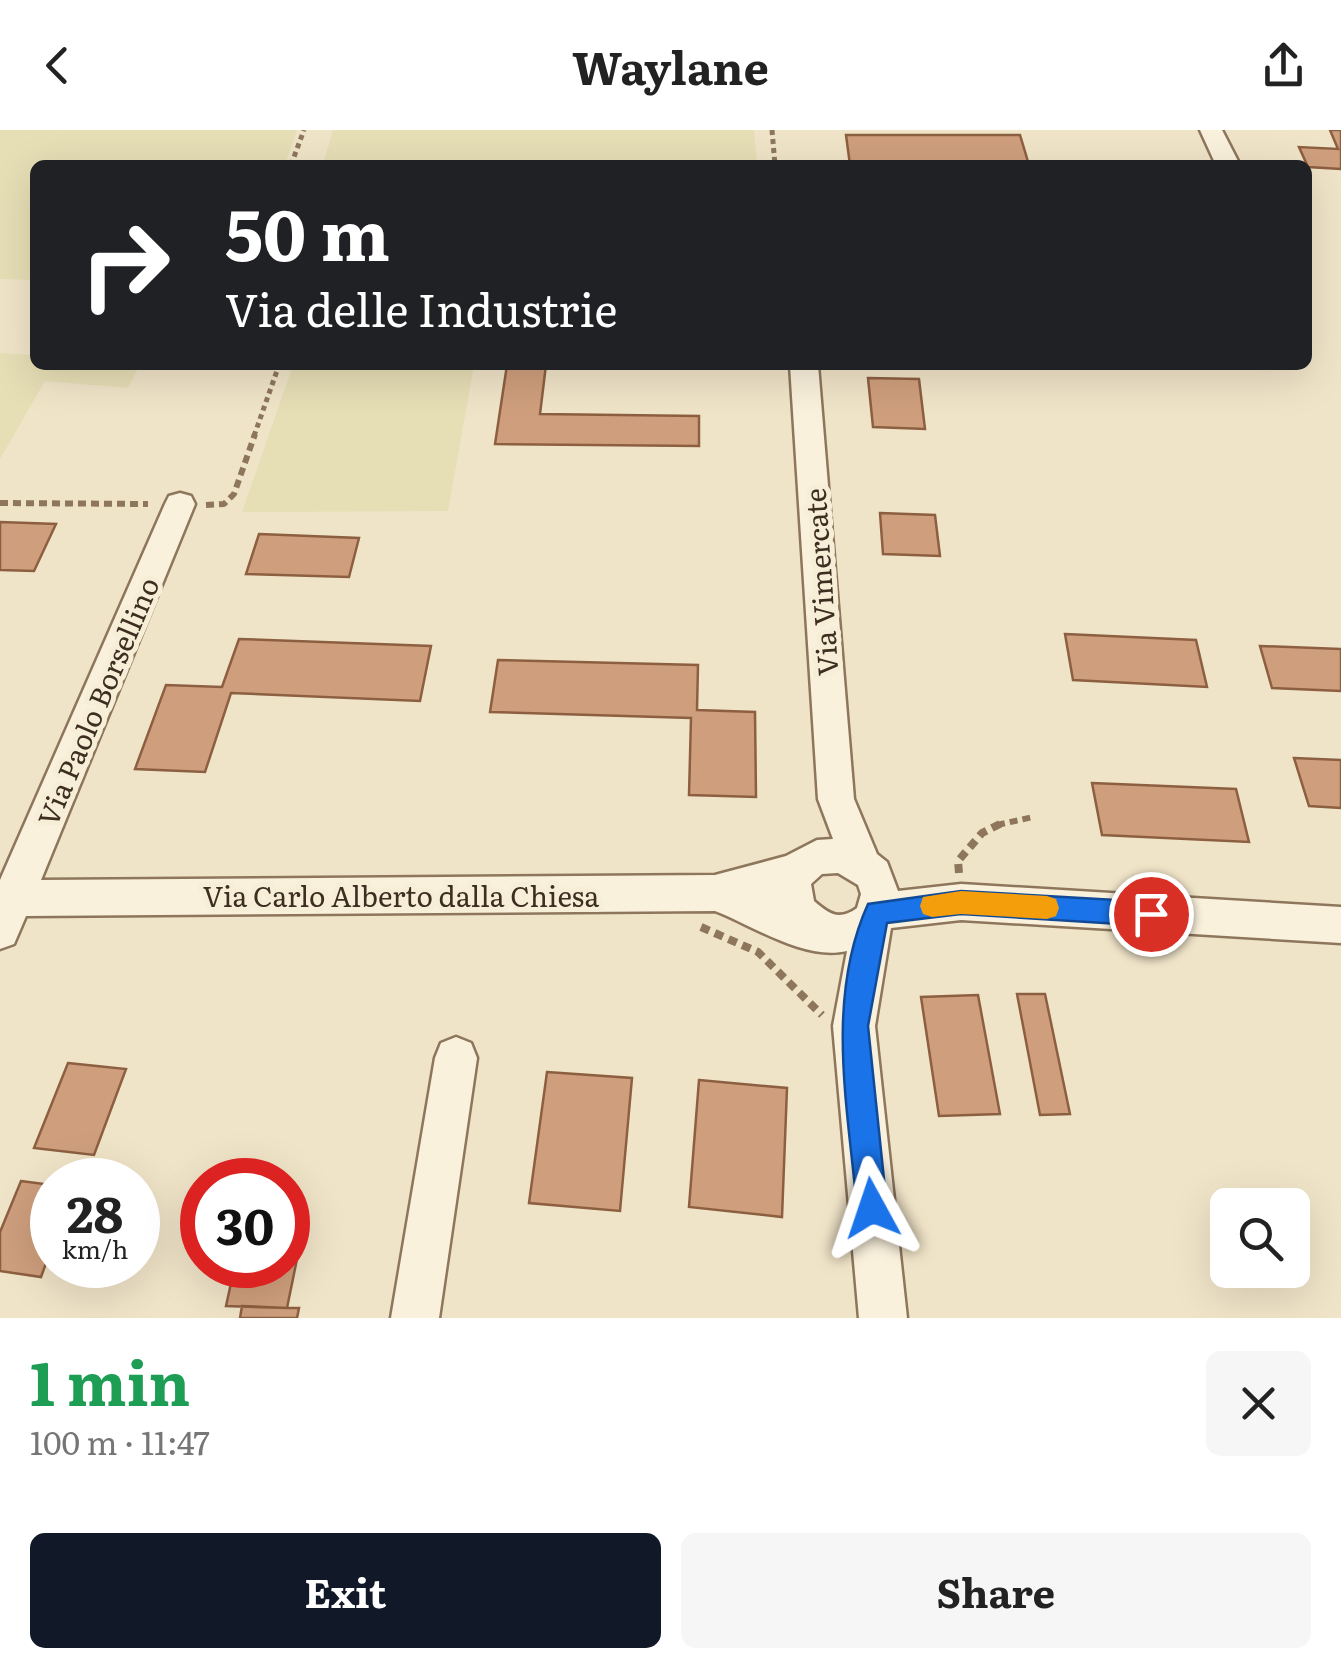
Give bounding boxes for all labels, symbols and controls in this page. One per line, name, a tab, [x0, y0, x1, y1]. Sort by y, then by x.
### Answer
text: Waylane	[572, 32, 769, 99]
icon: back	[30, 38, 85, 93]
icon: share	[1256, 38, 1311, 93]
text: 50 m	[225, 179, 390, 283]
icon: right	[60, 200, 190, 330]
text: Via delle Industrie	[225, 274, 618, 341]
street label: Via Vimercate	[792, 487, 848, 677]
street label: Via Paolo Borsellino	[26, 570, 168, 832]
pin	[1109, 872, 1194, 957]
street label: Via Carlo Alberto dalla Chiesa	[203, 874, 599, 916]
icon: arrive	[1124, 887, 1179, 942]
position arrow	[820, 1156, 924, 1260]
speed limit sign: 30	[180, 1158, 310, 1288]
text: 28	[67, 1174, 123, 1248]
map controls	[1210, 1188, 1310, 1288]
button: search	[1210, 1188, 1310, 1288]
text: km/h	[62, 1230, 128, 1267]
text: 1 min	[30, 1335, 190, 1424]
button: close	[1206, 1351, 1311, 1456]
text: 100 m · 11:47	[30, 1417, 210, 1465]
button: Exit	[30, 1533, 661, 1648]
button: Share	[681, 1533, 1311, 1648]

